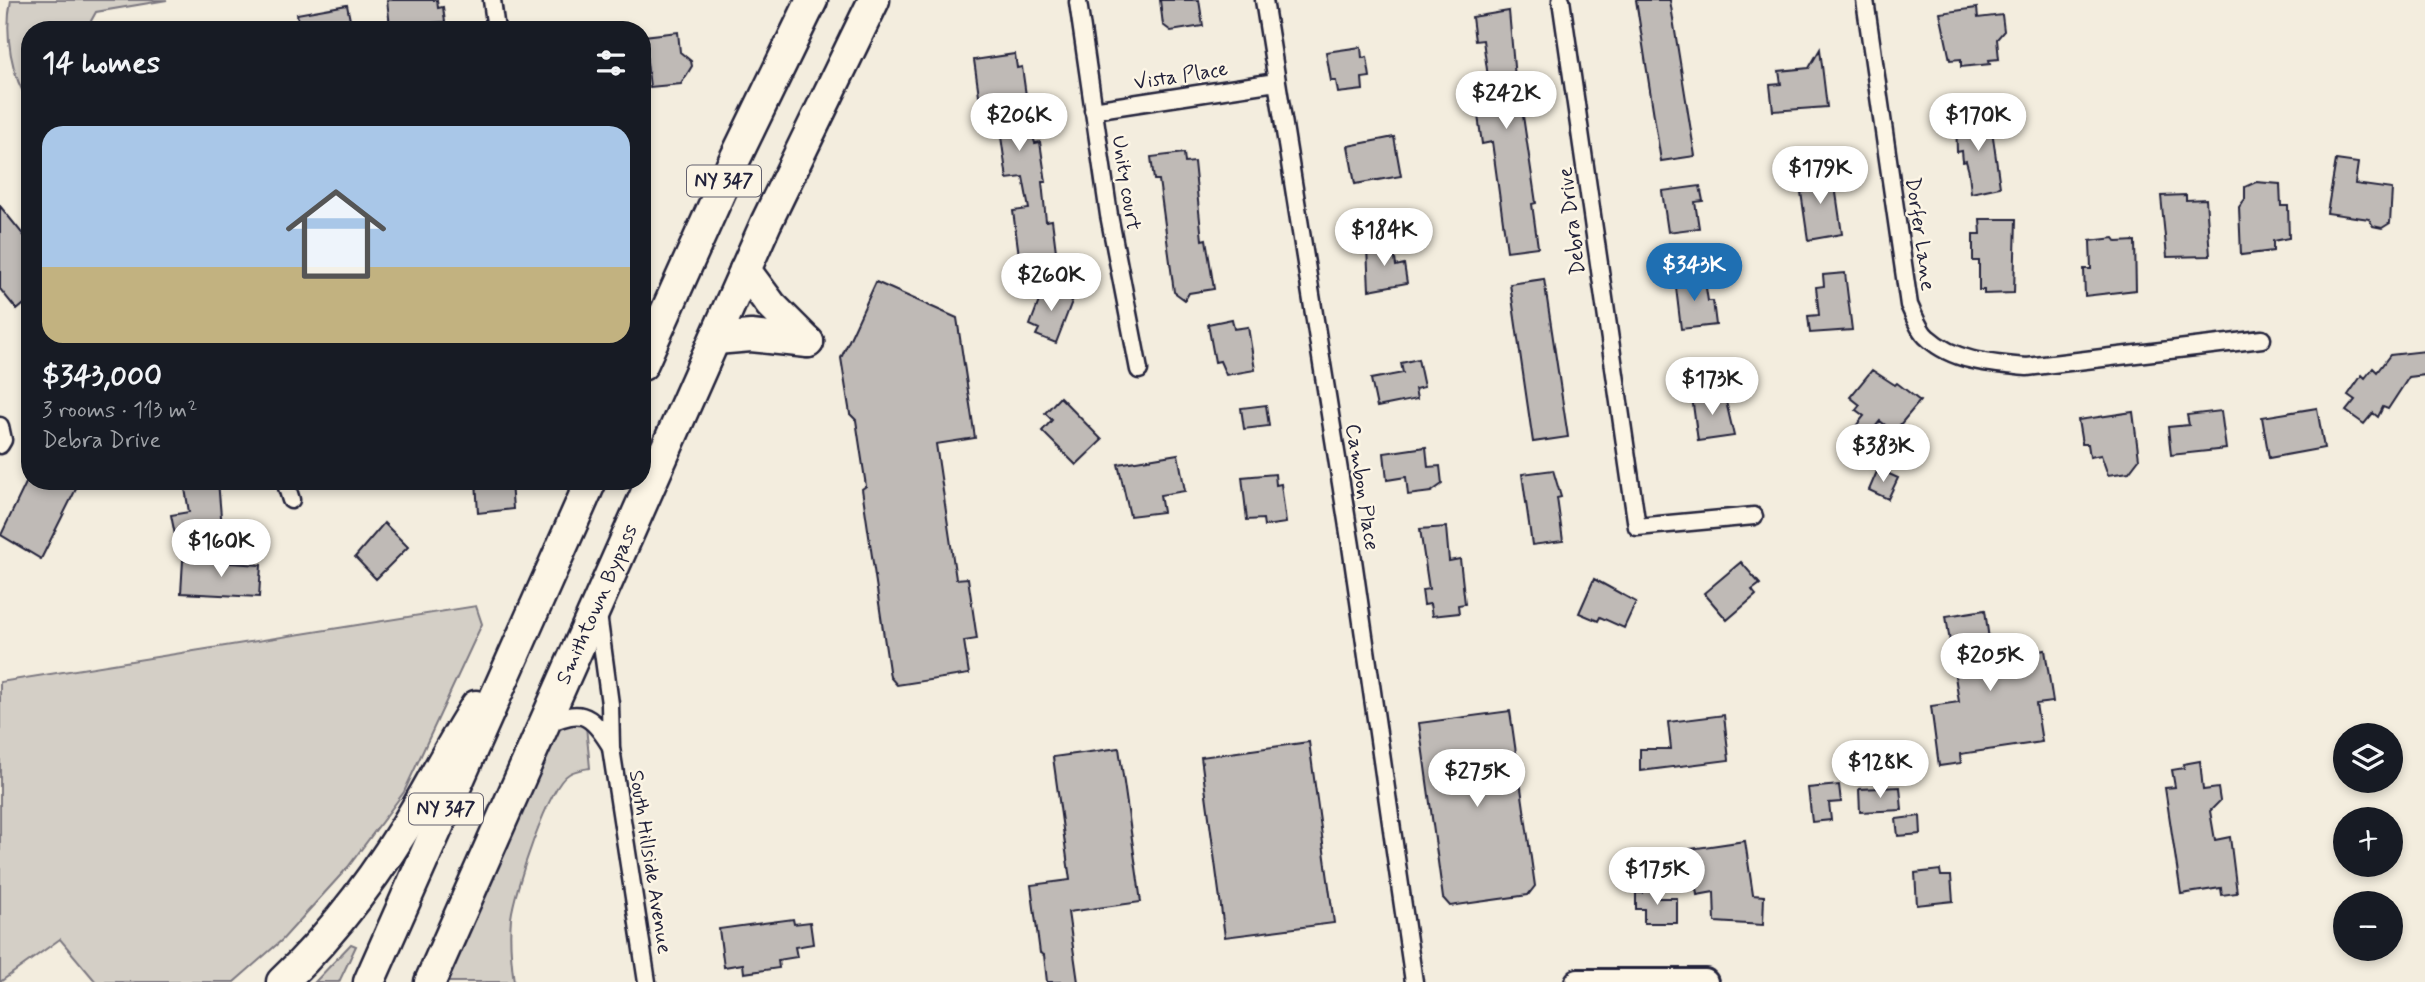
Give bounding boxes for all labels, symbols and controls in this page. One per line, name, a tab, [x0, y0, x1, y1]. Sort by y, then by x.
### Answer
text: 14 homes	[42, 44, 160, 83]
icon: filters	[592, 44, 630, 82]
street label: Vista Place	[1132, 55, 1230, 97]
pin: $242K	[1457, 72, 1555, 131]
text: $242K	[1472, 79, 1540, 109]
pin: $206K	[970, 94, 1068, 153]
pin: $170K	[1929, 94, 2027, 153]
text: $206K	[986, 101, 1052, 131]
text: $170K	[1945, 101, 2011, 131]
street label: Unity court	[1105, 133, 1147, 233]
pin: $179K	[1771, 146, 1869, 206]
text: $179K	[1788, 154, 1852, 184]
road number: NY 347	[687, 166, 761, 196]
street label: Debra Drive	[1551, 166, 1593, 276]
icon: home	[273, 171, 399, 297]
street label: Dorfer Lane	[1898, 175, 1942, 293]
pin: $184K	[1335, 208, 1433, 268]
text: $184K	[1351, 216, 1417, 246]
pin: $343K	[1645, 244, 1743, 303]
text: $343K	[1662, 251, 1726, 281]
pin: $260K	[1002, 254, 1100, 313]
text: $260K	[1017, 261, 1085, 291]
text: $343,000	[42, 357, 162, 396]
pin: $173K	[1663, 358, 1761, 417]
text: $173K	[1682, 365, 1743, 395]
text: 3 rooms · 113 m²	[42, 396, 197, 426]
street label: Cambon Place	[1338, 422, 1386, 552]
pin: $383K	[1834, 424, 1932, 484]
text: Debra Drive	[42, 426, 161, 456]
text: $383K	[1852, 432, 1914, 462]
pin: $160K	[172, 520, 270, 579]
street label: Smithtown Bypass	[549, 520, 645, 689]
text: $160K	[188, 527, 254, 557]
pin: $205K	[1941, 634, 2039, 693]
text: $205K	[1957, 641, 2023, 671]
map controls	[2333, 723, 2403, 961]
button: layers	[2333, 723, 2403, 793]
pin: $128K	[1831, 740, 1929, 800]
text: $128K	[1848, 748, 1912, 778]
pin: $275K	[1428, 750, 1526, 809]
text: $275K	[1444, 757, 1510, 787]
street label: South Hillside Avenue	[622, 768, 678, 956]
road number: NY 347	[409, 794, 483, 824]
button: +	[2333, 807, 2403, 877]
pin: $175K	[1608, 848, 1706, 907]
text: $175K	[1625, 855, 1689, 885]
button: −	[2333, 891, 2403, 961]

